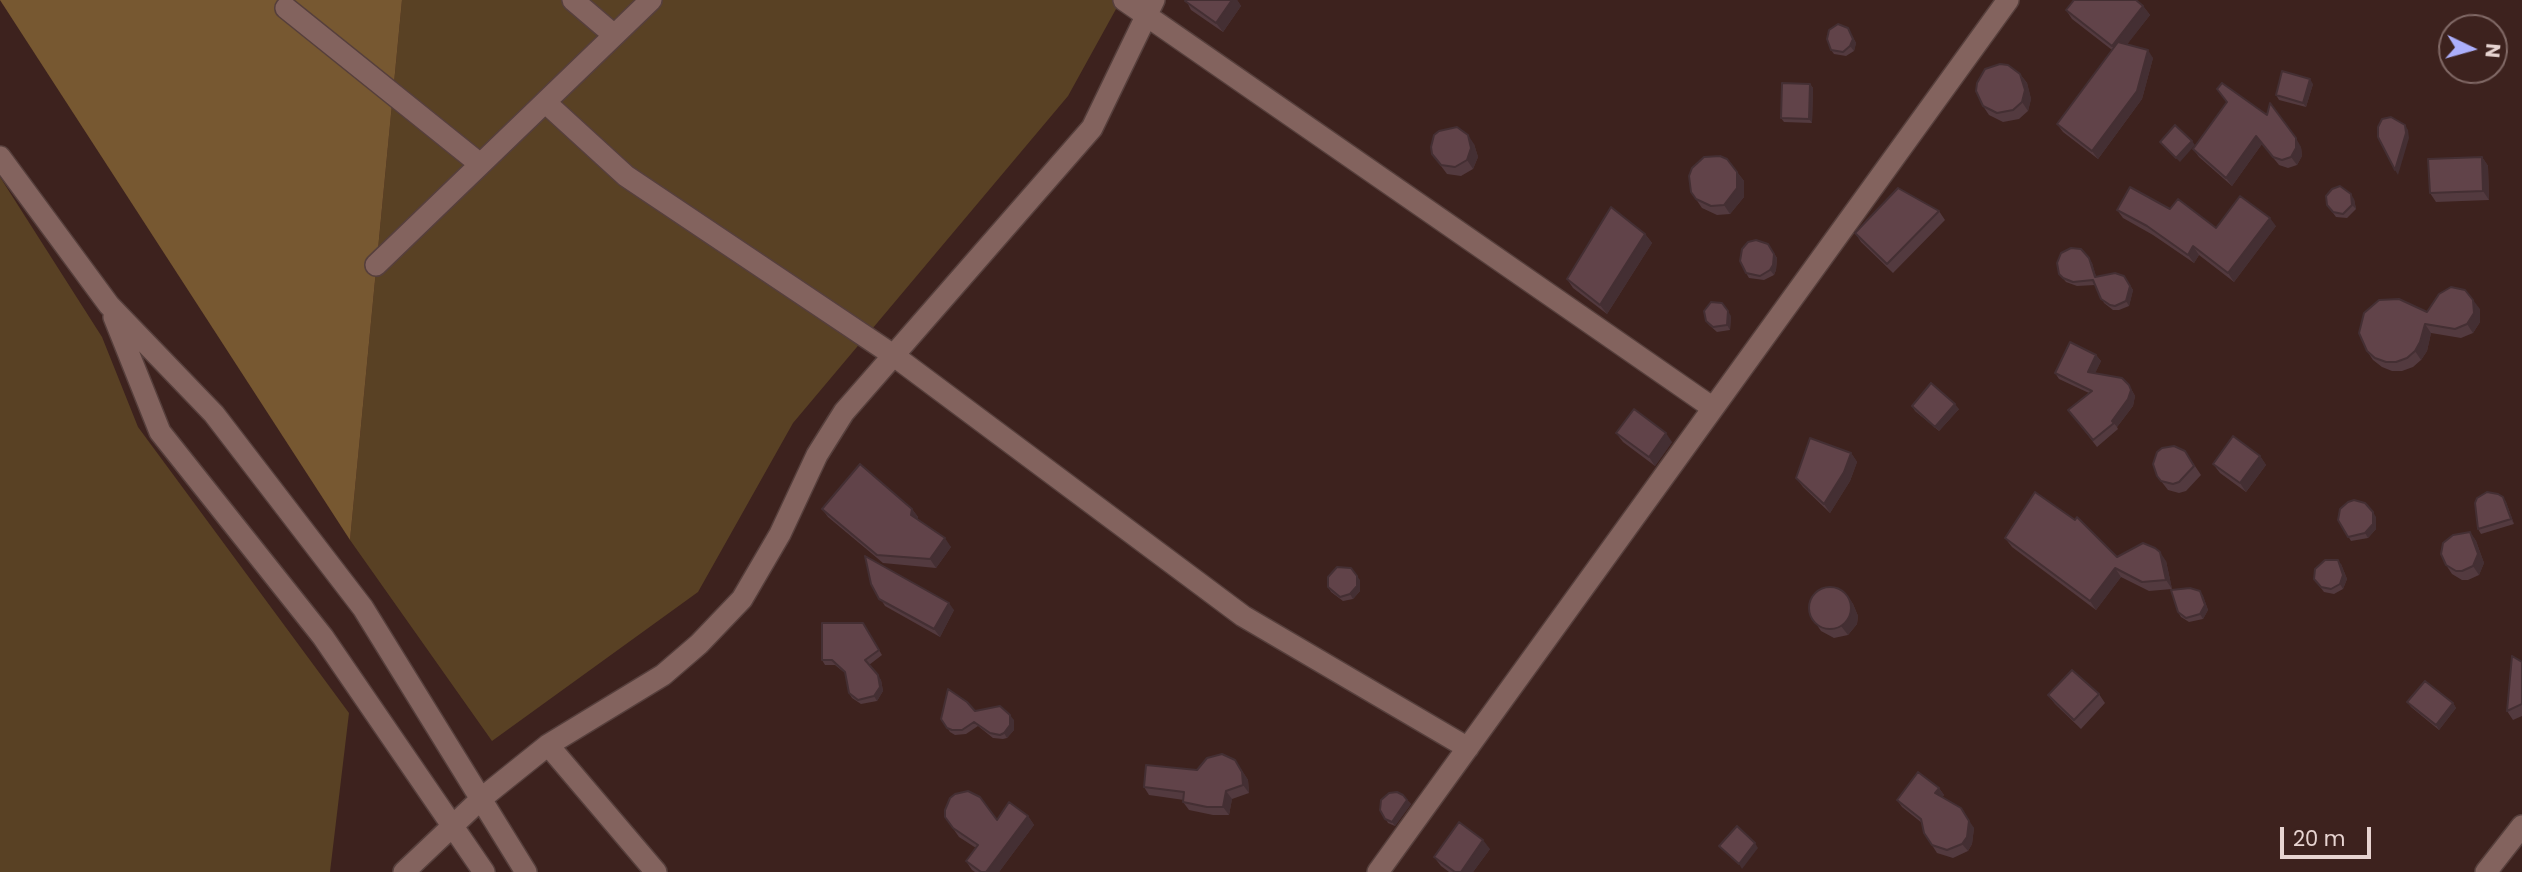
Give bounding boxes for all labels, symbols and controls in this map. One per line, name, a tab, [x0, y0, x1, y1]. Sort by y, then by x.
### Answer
north arrow	[2438, 14, 2508, 84]
text: N	[2478, 42, 2506, 59]
scale bar	[2284, 812, 2375, 856]
text: 20 m	[2293, 824, 2346, 853]

